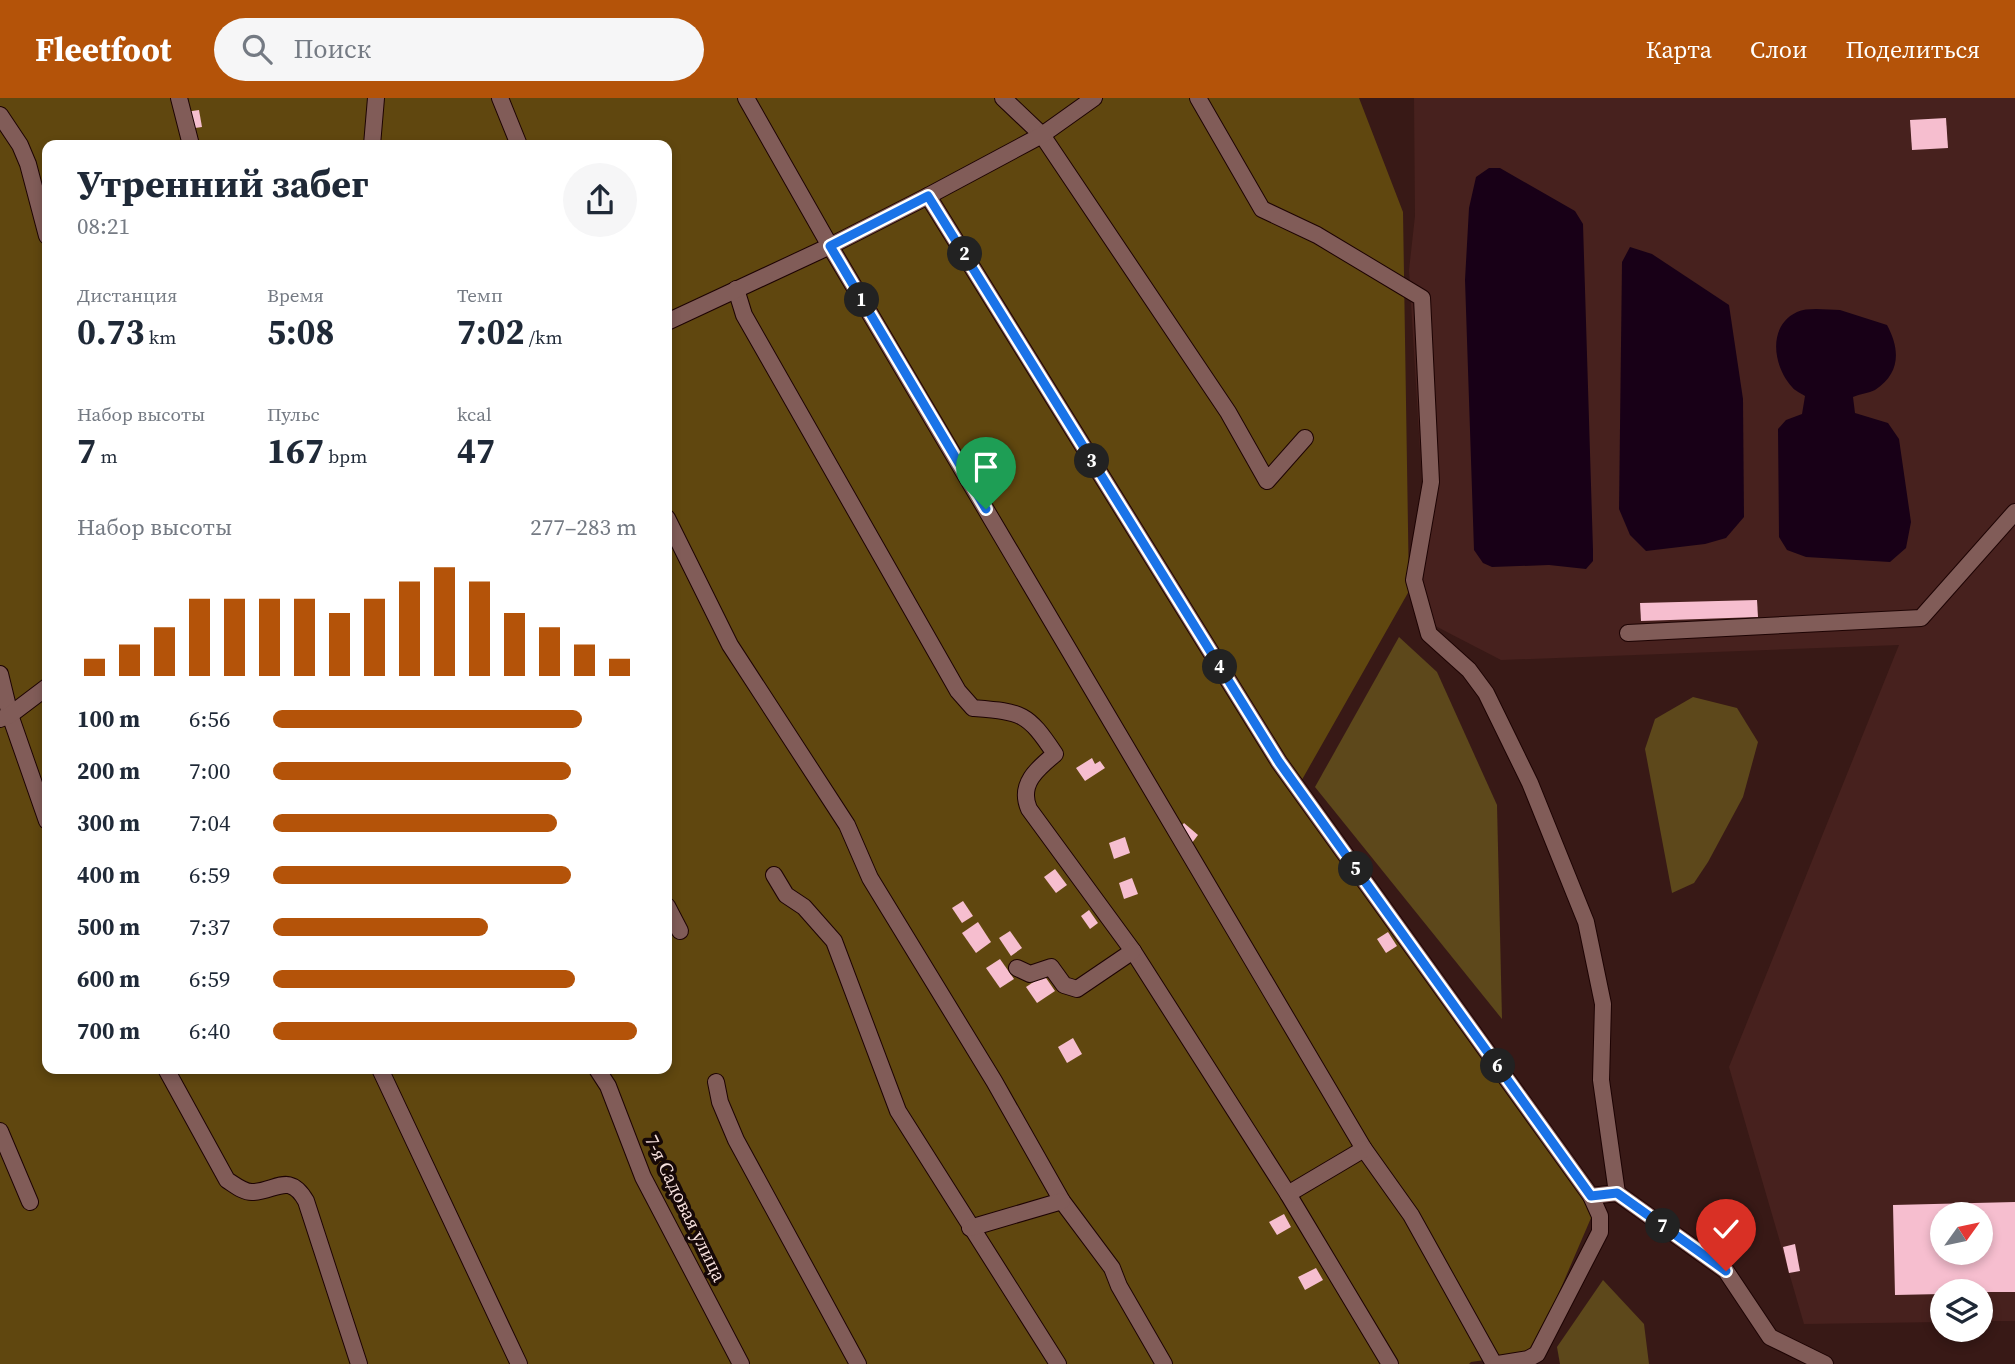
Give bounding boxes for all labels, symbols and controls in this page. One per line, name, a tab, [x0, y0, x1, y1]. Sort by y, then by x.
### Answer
search box	[214, 18, 704, 81]
text: Fleetfoot	[35, 27, 172, 72]
icon: search	[238, 30, 276, 68]
text: Поиск	[294, 31, 371, 67]
text: Карта	[1646, 33, 1712, 66]
text: Слои	[1750, 33, 1807, 66]
text: Поделиться	[1845, 33, 1980, 66]
text: Утренний забег	[77, 158, 369, 210]
button: share	[563, 163, 637, 237]
text: 08:21	[77, 210, 130, 242]
pin: 2	[948, 236, 982, 272]
text: 2	[959, 240, 970, 266]
text: Дистанция	[77, 282, 177, 308]
text: Время	[267, 282, 324, 308]
text: Темп	[457, 282, 503, 308]
pin: 1	[844, 282, 880, 318]
text: 1	[856, 286, 867, 312]
text: 0.73	[77, 308, 144, 356]
text: 5:08	[267, 308, 334, 356]
text: 7:02	[457, 308, 524, 356]
text: km	[144, 324, 176, 350]
text: /km	[524, 324, 563, 350]
text: Набор высоты	[77, 401, 205, 427]
text: Пульс	[267, 401, 320, 427]
text: kcal	[457, 401, 492, 427]
text: 7	[77, 427, 96, 475]
text: 167	[267, 427, 324, 475]
text: 47	[457, 427, 495, 475]
pin	[956, 437, 1016, 509]
text: m	[96, 443, 118, 469]
text: bpm	[324, 443, 367, 469]
pin: 3	[1074, 444, 1110, 478]
text: 3	[1086, 447, 1097, 473]
icon: arrive	[967, 448, 1005, 486]
text: Набор высоты	[77, 511, 232, 543]
text: 277–283 m	[530, 511, 637, 543]
pin: 4	[1202, 650, 1238, 684]
text: 4	[1214, 653, 1225, 679]
text: 100 m	[77, 703, 140, 735]
text: 6:56	[189, 703, 230, 735]
text: 200 m	[77, 755, 140, 787]
text: 7:00	[189, 755, 230, 787]
text: 300 m	[77, 807, 140, 839]
text: 7:04	[189, 807, 230, 839]
pin: 5	[1338, 852, 1374, 886]
text: 5	[1350, 855, 1361, 881]
text: 400 m	[77, 859, 140, 891]
text: 6:59	[189, 859, 230, 891]
text: 500 m	[77, 911, 140, 943]
text: 7:37	[189, 911, 230, 943]
text: 600 m	[77, 963, 140, 995]
text: 6:59	[189, 963, 230, 995]
text: 700 m	[77, 1015, 140, 1047]
text: 6:40	[189, 1015, 230, 1047]
pin: 6	[1480, 1048, 1516, 1084]
text: 6	[1492, 1052, 1503, 1078]
street label: 7-я Садовая улица	[639, 1130, 733, 1286]
pin	[1696, 1199, 1756, 1271]
north arrow	[1930, 1202, 1993, 1265]
map controls	[1930, 1202, 1993, 1342]
pin: 7	[1646, 1208, 1680, 1244]
icon: check	[1707, 1210, 1745, 1248]
text: 7	[1657, 1212, 1668, 1238]
button: layers	[1930, 1279, 1993, 1342]

